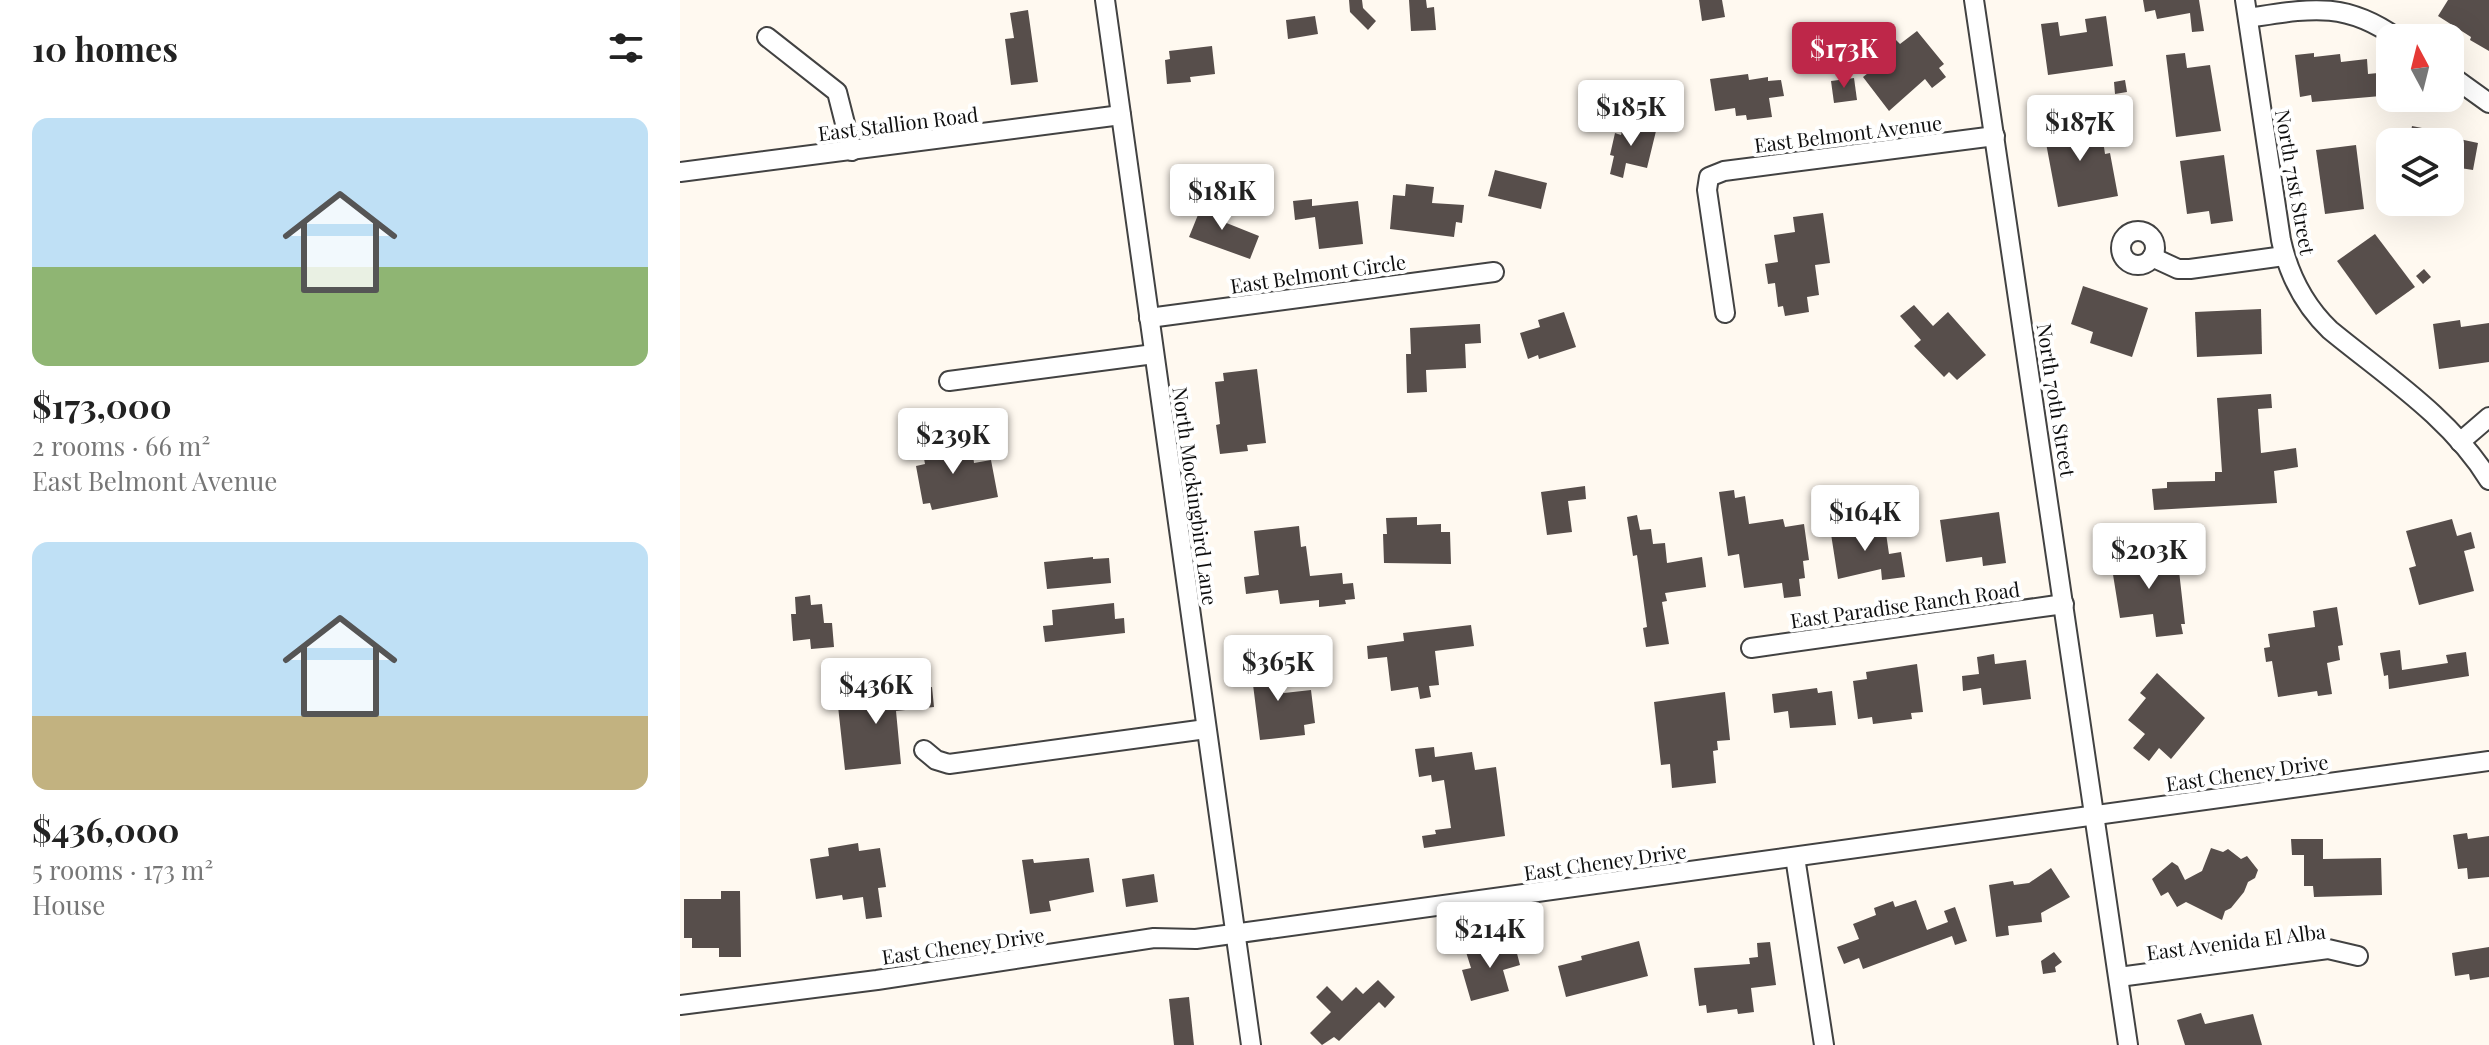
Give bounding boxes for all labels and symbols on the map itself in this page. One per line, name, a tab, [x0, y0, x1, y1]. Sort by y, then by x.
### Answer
pin: $173K	[1788, 22, 1900, 90]
north arrow	[2376, 24, 2464, 112]
pin: $185K	[1575, 80, 1687, 148]
pin: $187K	[2024, 95, 2136, 163]
street label: East Stallion Road	[816, 100, 980, 146]
street label: North 71st Street	[2270, 107, 2322, 258]
street label: East Belmont Avenue	[1753, 108, 1943, 158]
pin: $181K	[1166, 164, 1278, 232]
street label: East Belmont Circle	[1228, 247, 1408, 299]
street label: North 70th Street	[2032, 321, 2083, 480]
street label: North Mockingbird Lane	[1167, 385, 1225, 607]
pin: $239K	[897, 408, 1009, 476]
pin: $164K	[1809, 485, 1921, 553]
pin: $203K	[2093, 523, 2205, 591]
street label: East Paradise Ranch Road	[1788, 574, 2022, 633]
pin: $365K	[1222, 635, 1334, 703]
pin: $436K	[820, 658, 932, 726]
street label: East Cheney Drive	[2164, 747, 2330, 797]
street label: East Cheney Drive	[1522, 836, 1688, 886]
pin: $214K	[1434, 902, 1546, 970]
street label: East Avenida El Alba	[2145, 917, 2327, 965]
street label: East Cheney Drive	[880, 920, 1046, 970]

